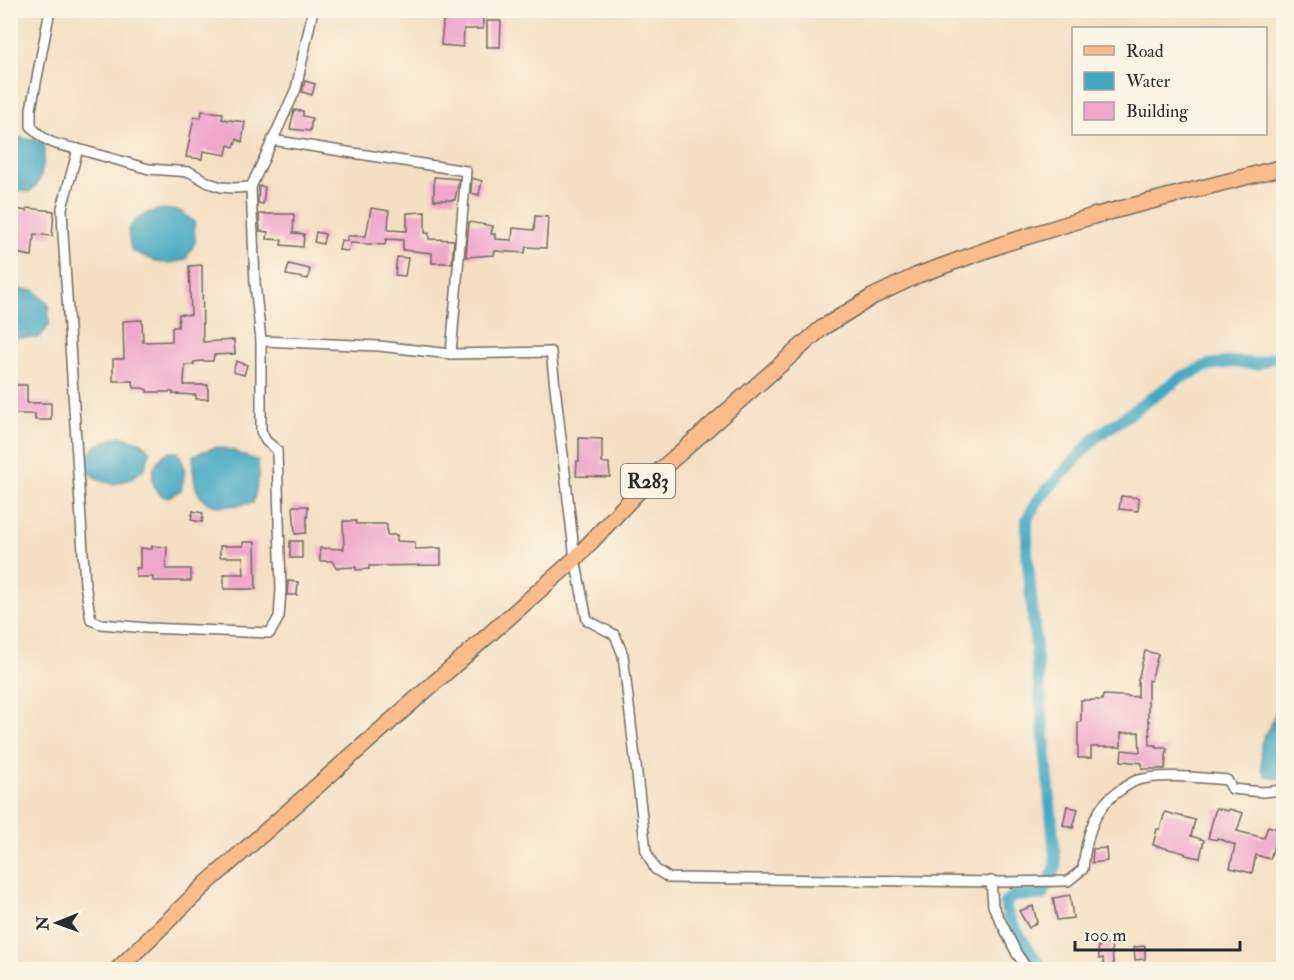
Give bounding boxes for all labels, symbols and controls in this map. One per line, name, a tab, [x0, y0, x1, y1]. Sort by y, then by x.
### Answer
legend	[1072, 27, 1267, 135]
text: Road	[1126, 40, 1164, 63]
text: Water	[1125, 70, 1170, 93]
text: Building	[1126, 100, 1189, 123]
road number: R283	[621, 464, 675, 498]
north arrow	[27, 893, 87, 953]
scale bar	[1075, 914, 1240, 952]
text: N	[33, 915, 53, 932]
text: 100 m	[1084, 924, 1127, 947]

